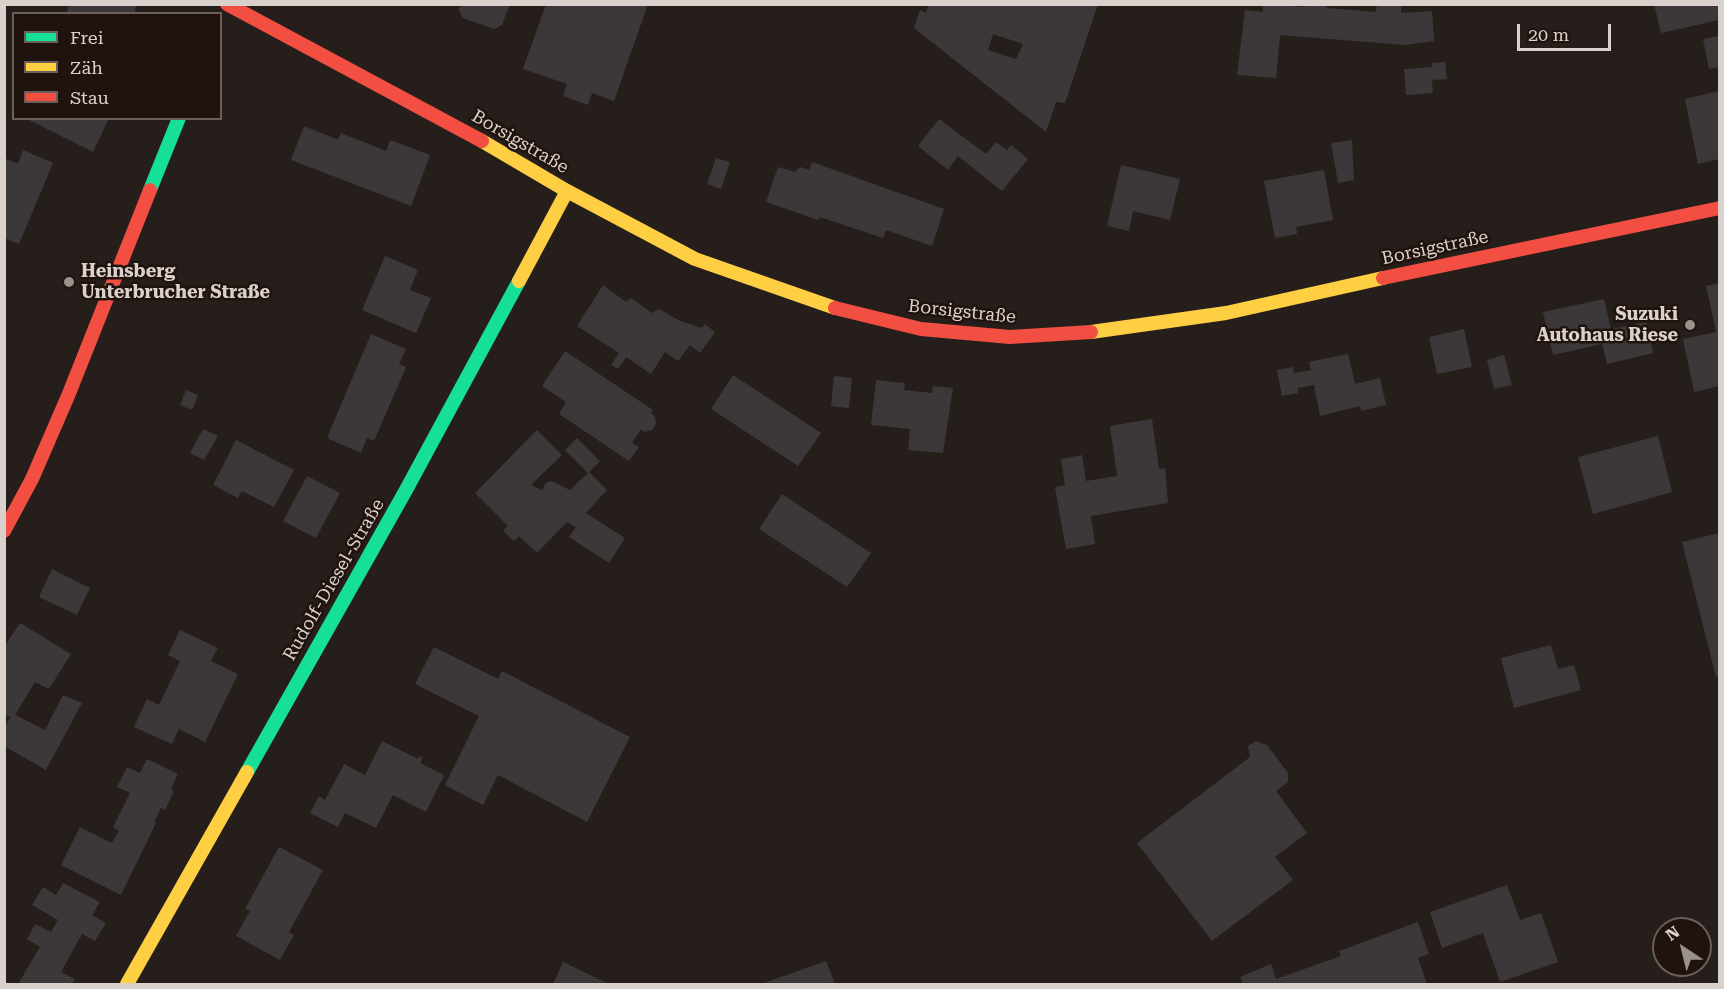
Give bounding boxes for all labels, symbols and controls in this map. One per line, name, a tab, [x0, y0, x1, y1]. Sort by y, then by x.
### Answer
legend	[12, 12, 222, 120]
scale bar	[1520, 12, 1614, 50]
text: 20 m	[1528, 24, 1569, 45]
text: Frei	[70, 27, 103, 48]
text: Zäh	[70, 57, 103, 78]
text: Stau	[70, 87, 109, 108]
street label: Borsigstraße	[468, 106, 572, 178]
street label: Borsigstraße	[1380, 226, 1490, 270]
place label: Heinsberg Unterbrucher Straße	[81, 261, 270, 304]
marker: Heinsberg Unterbrucher Straße	[62, 275, 76, 289]
street label: Borsigstraße	[907, 296, 1017, 328]
place label: Suzuki Autohaus Riese	[1537, 304, 1678, 346]
marker: Suzuki Autohaus Riese	[1683, 318, 1697, 332]
street label: Rudolf-Diesel-Straße	[279, 495, 389, 665]
north arrow	[1652, 917, 1712, 977]
text: N	[1662, 922, 1683, 945]

